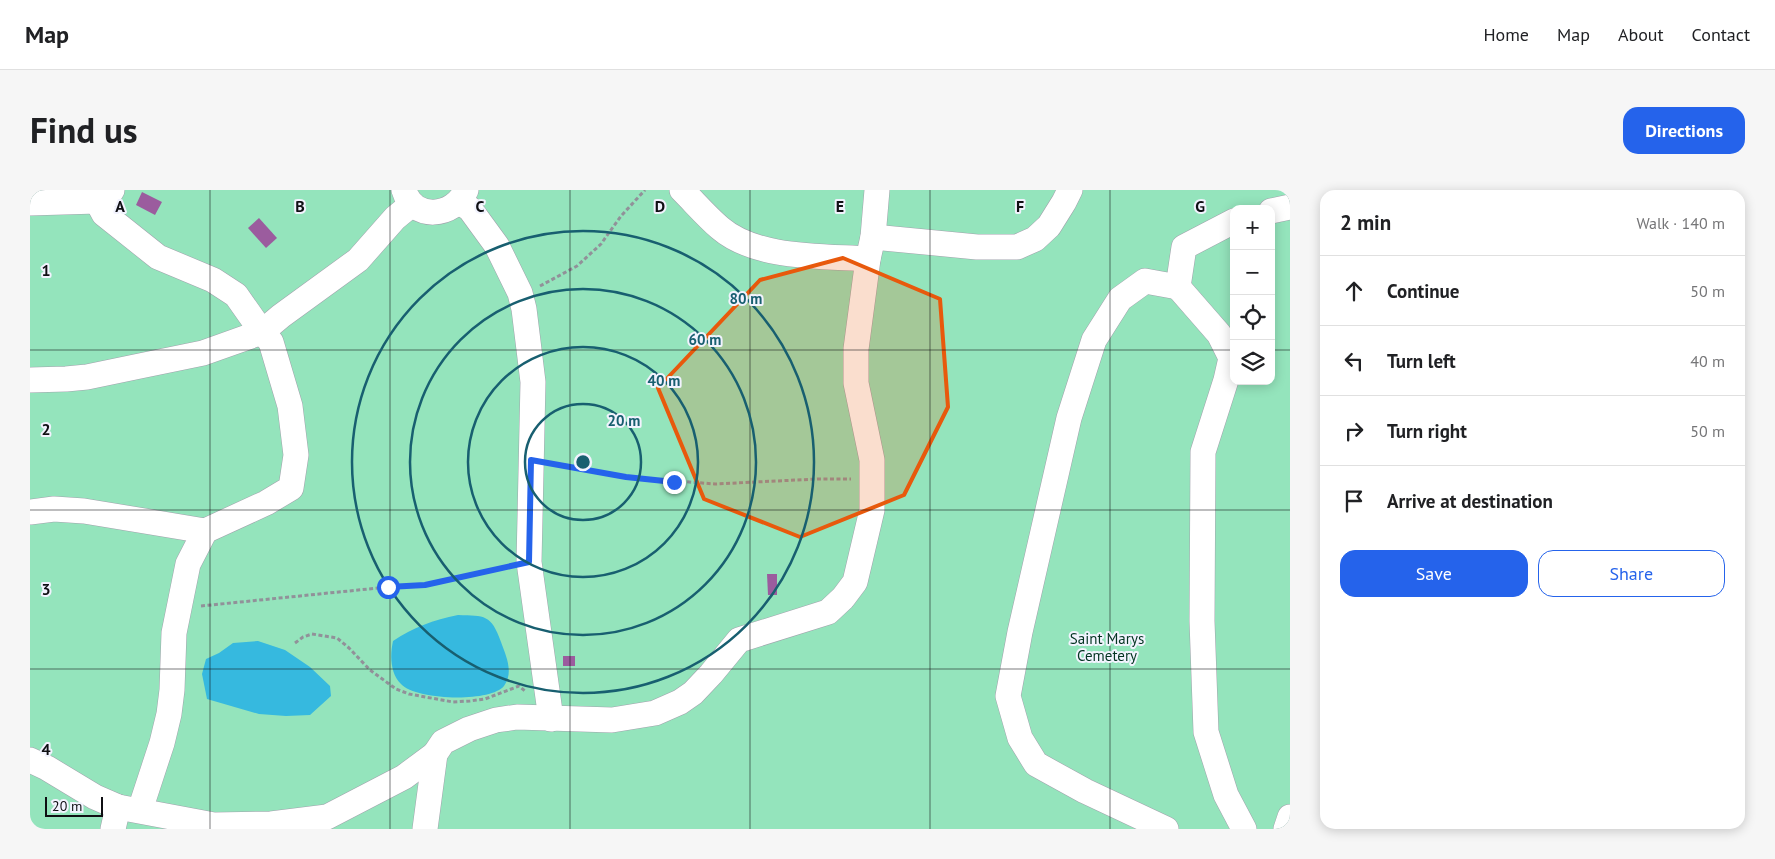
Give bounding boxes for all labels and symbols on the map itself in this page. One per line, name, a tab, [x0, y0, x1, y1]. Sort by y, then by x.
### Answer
text: A	[115, 196, 125, 216]
text: B	[295, 196, 305, 216]
text: C	[476, 196, 485, 216]
text: D	[655, 196, 665, 216]
text: E	[836, 196, 844, 216]
text: F	[1016, 196, 1024, 216]
text: G	[1195, 196, 1205, 216]
text: 1	[41, 260, 51, 280]
text: 80 m	[730, 289, 762, 308]
text: 60 m	[689, 330, 721, 349]
text: 40 m	[648, 371, 680, 390]
text: 20 m	[608, 411, 640, 430]
text: 2	[41, 419, 51, 439]
centre of rings	[574, 453, 592, 471]
route end	[663, 471, 686, 494]
route start	[377, 576, 400, 599]
text: 3	[41, 579, 51, 599]
park label: Saint Marys Cemetery	[1070, 629, 1144, 665]
text: 4	[41, 739, 51, 759]
scale bar	[45, 794, 102, 817]

